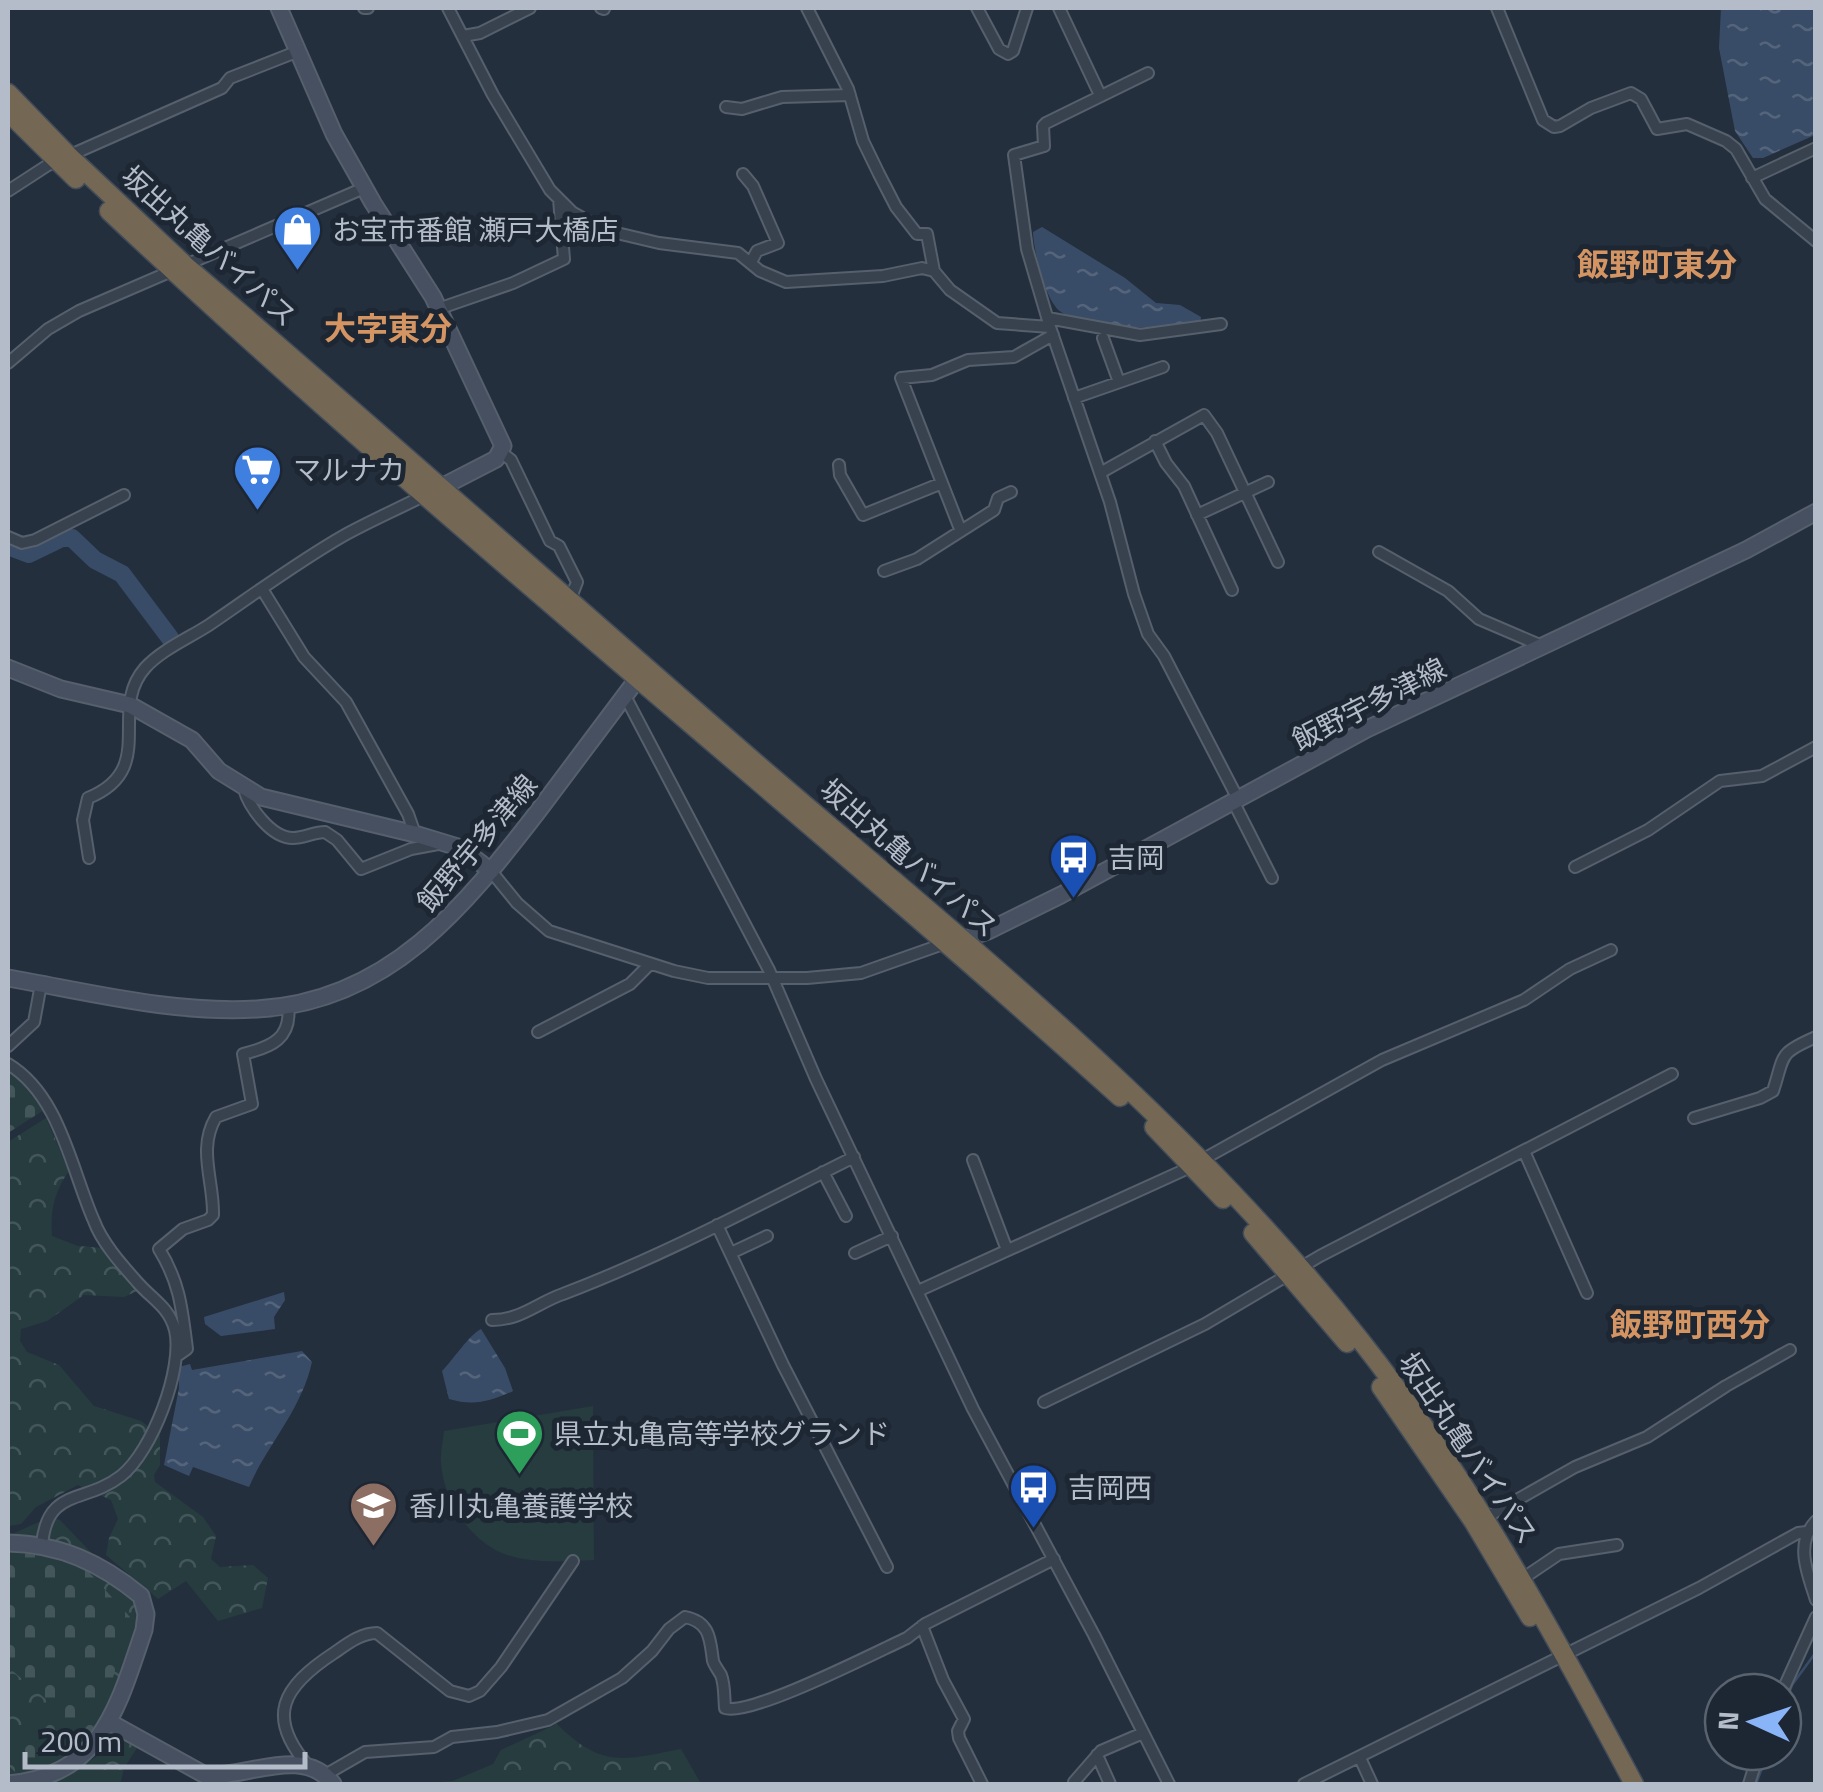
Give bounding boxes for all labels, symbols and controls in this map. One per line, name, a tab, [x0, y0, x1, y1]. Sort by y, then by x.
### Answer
street label: 坂出丸亀バイパス	[112, 155, 307, 336]
shop icon: お宝市番館 瀬戸大橋店	[271, 204, 323, 272]
place label: お宝市番館 瀬戸大橋店	[332, 208, 618, 251]
district label: 飯野町東分	[1577, 240, 1737, 288]
district label: 大字東分	[324, 304, 452, 352]
supermarket icon: マルナカ	[232, 444, 284, 512]
place label: マルナカ	[293, 448, 405, 491]
street label: 飯野宇多津線	[1284, 646, 1453, 761]
street label: 飯野宇多津線	[406, 765, 547, 921]
street label: 坂出丸亀バイパス	[811, 768, 1008, 947]
bus stop icon: 吉岡	[1047, 832, 1099, 900]
place label: 吉岡	[1108, 836, 1164, 879]
district label: 飯野町西分	[1610, 1300, 1770, 1348]
street label: 坂出丸亀バイパス	[1388, 1343, 1549, 1552]
sports icon: 県立丸亀高等学校グランド	[493, 1408, 545, 1476]
place label: 県立丸亀高等学校グランド	[554, 1412, 890, 1455]
bus stop icon: 吉岡西	[1007, 1462, 1059, 1530]
place label: 吉岡西	[1068, 1466, 1152, 1509]
school or university icon: 香川丸亀養護学校	[348, 1480, 400, 1548]
place label: 香川丸亀養護学校	[409, 1484, 633, 1527]
north arrow	[1703, 1672, 1803, 1772]
scale bar	[25, 1707, 305, 1769]
text: N	[1706, 1710, 1750, 1731]
text: 200 m	[40, 1718, 122, 1764]

